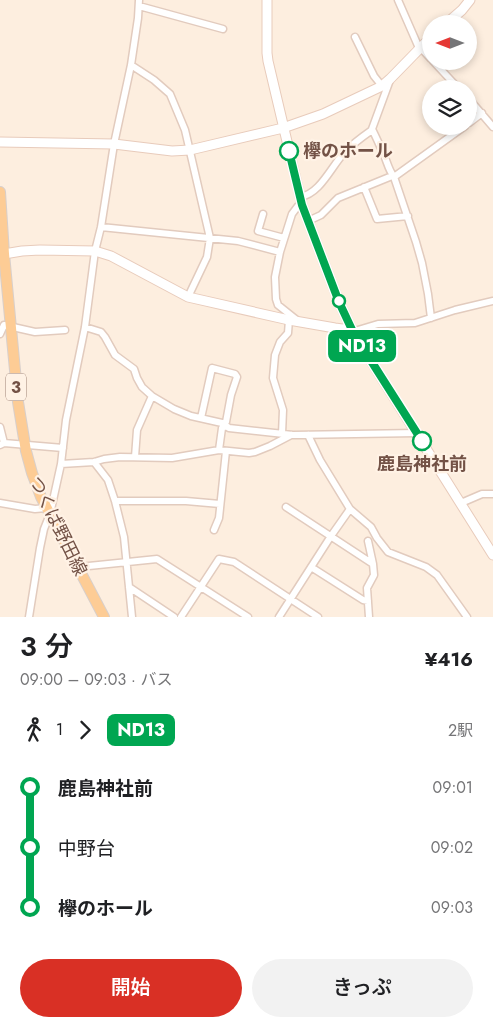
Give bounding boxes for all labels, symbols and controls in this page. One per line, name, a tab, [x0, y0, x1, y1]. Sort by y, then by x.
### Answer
north arrow	[422, 15, 478, 70]
map controls	[422, 15, 477, 135]
button: layers	[422, 80, 477, 135]
place label: 欅のホール	[303, 138, 393, 164]
marker: 欅のホール	[279, 141, 299, 161]
unlabelled marker	[332, 294, 346, 308]
line badge: ND13	[327, 330, 397, 362]
text: ND13	[338, 333, 386, 359]
road number: 3	[6, 374, 26, 401]
marker: 鹿島神社前	[412, 431, 432, 451]
place label: 鹿島神社前	[377, 451, 467, 477]
street label: つくば野田線	[23, 472, 93, 580]
text: 3 分	[20, 626, 73, 667]
text: ¥416	[425, 646, 473, 673]
text: 09:00 – 09:03 · バス	[20, 668, 173, 691]
icon: walk	[20, 716, 48, 744]
icon: forward	[71, 716, 99, 744]
text: ND13	[117, 717, 165, 743]
text: 1	[56, 718, 63, 741]
text: 2駅	[448, 719, 473, 742]
text: 鹿島神社前	[58, 775, 153, 802]
text: 09:01	[433, 776, 473, 799]
text: 中野台	[58, 835, 115, 862]
text: 09:02	[431, 836, 473, 859]
text: 欅のホール	[58, 895, 153, 922]
text: 09:03	[431, 896, 473, 919]
button: 開始	[20, 959, 242, 1017]
button: きっぷ	[252, 959, 473, 1017]

